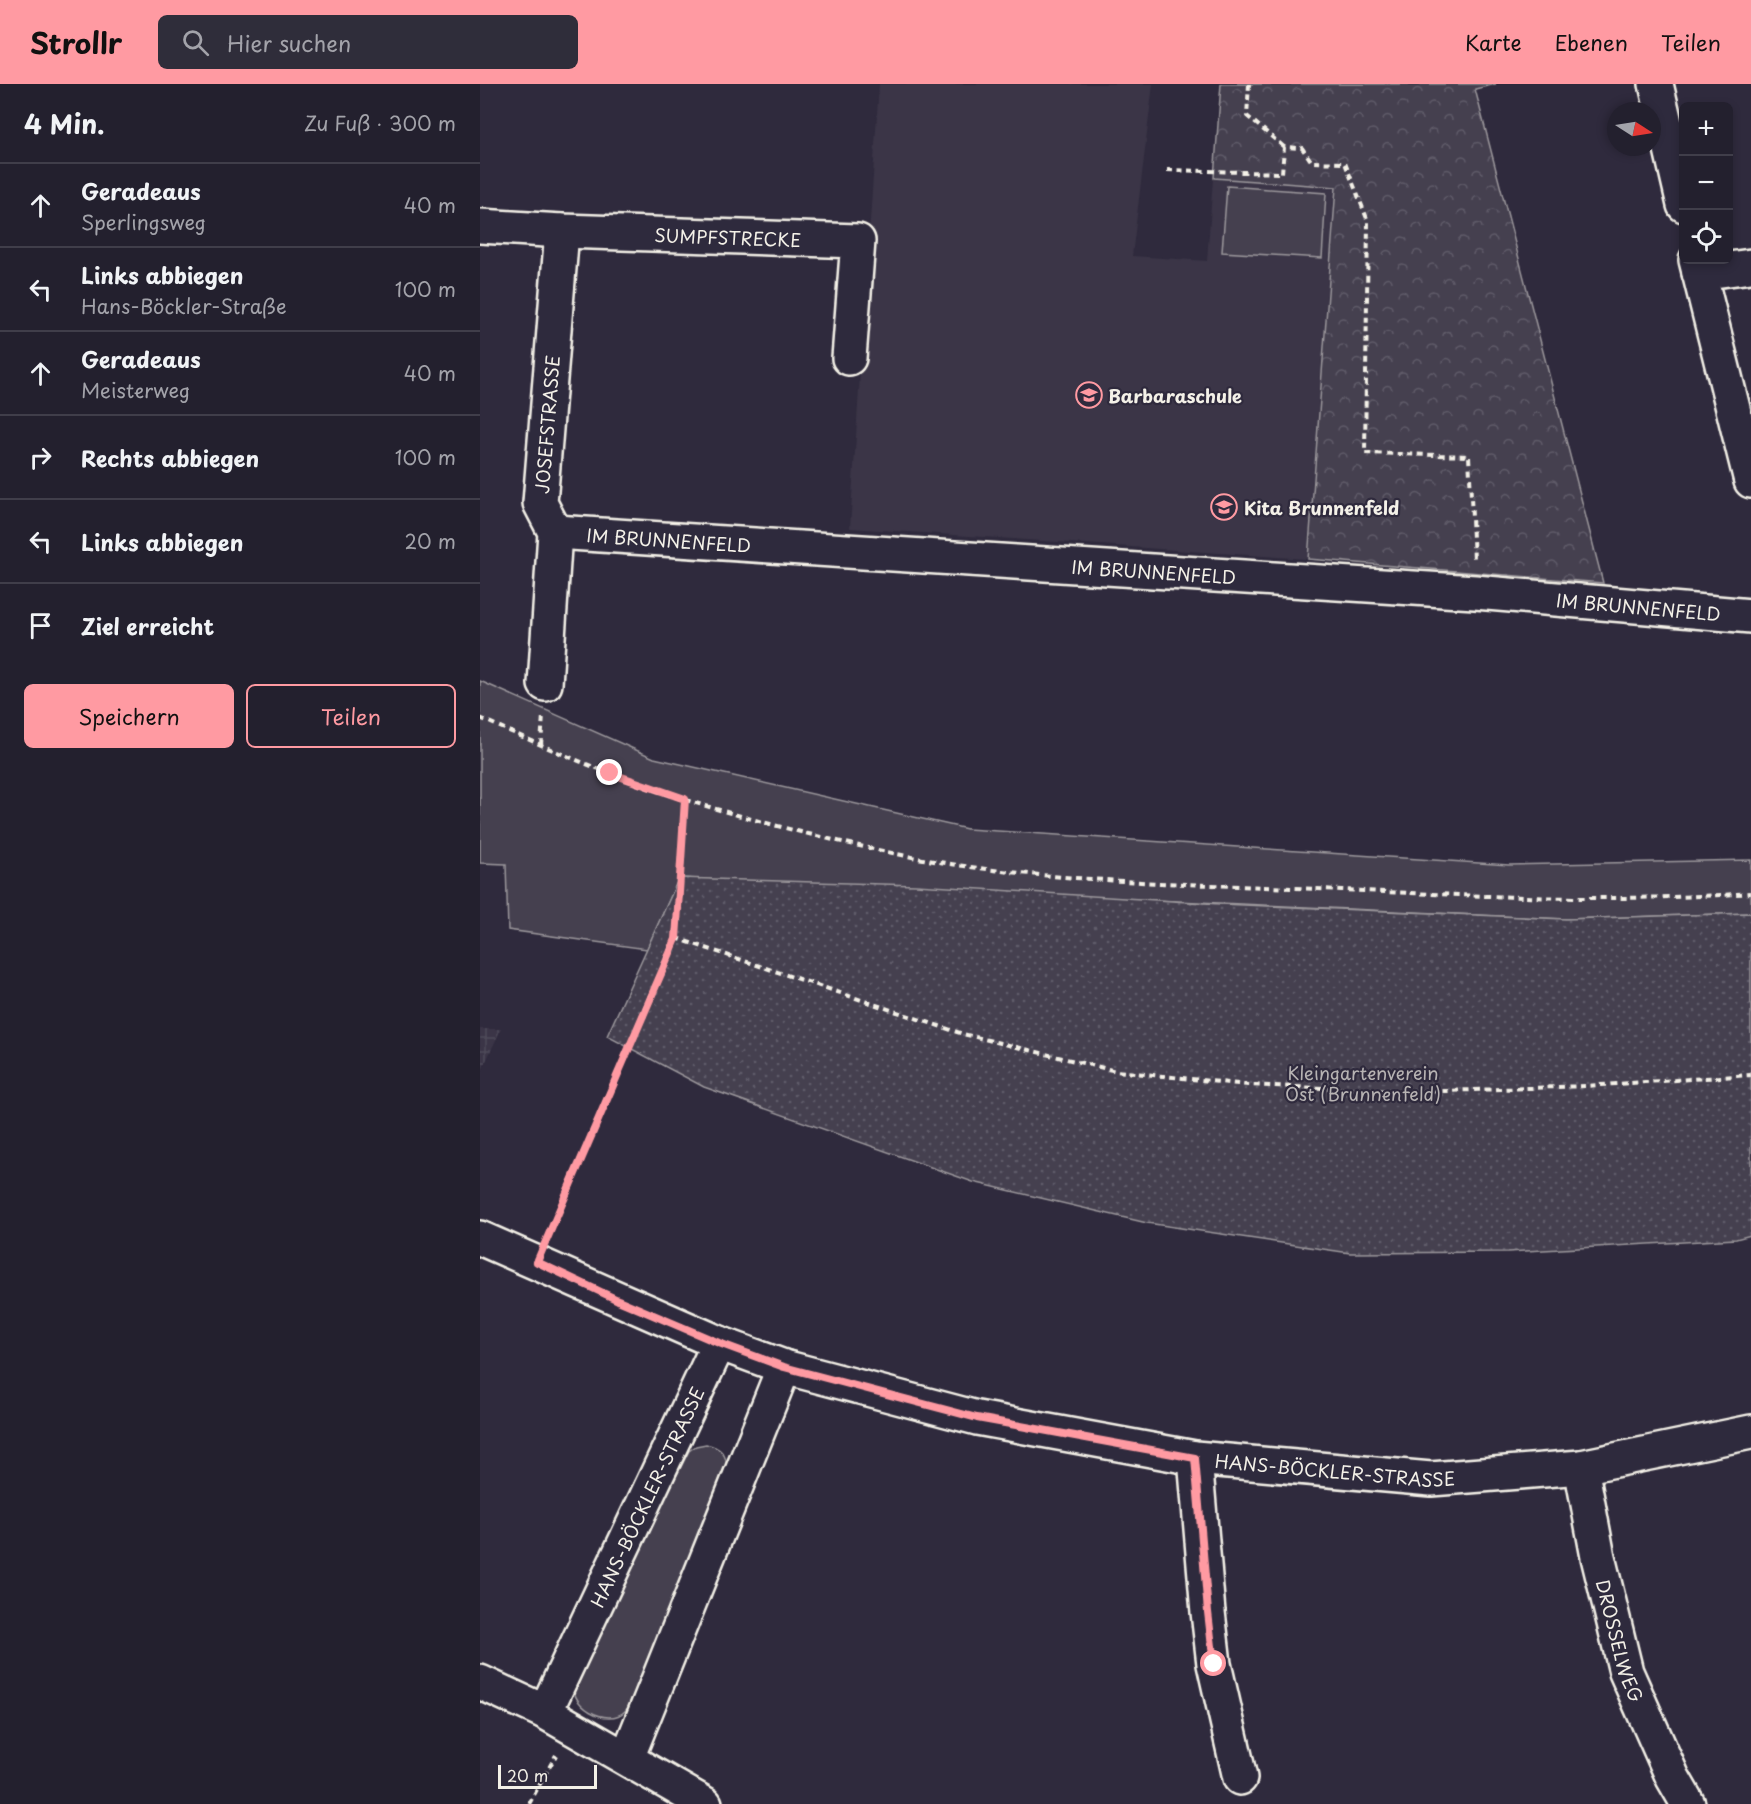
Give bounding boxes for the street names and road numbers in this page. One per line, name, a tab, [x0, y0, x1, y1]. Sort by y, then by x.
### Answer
street label: SUMPFSTRECKE	[654, 221, 802, 253]
street label: JOSEFSTRASSE	[527, 354, 565, 495]
street label: IM BRUNNENFELD	[586, 521, 752, 558]
street label: IM BRUNNENFELD	[1071, 552, 1237, 590]
street label: IM BRUNNENFELD	[1555, 586, 1722, 627]
street label: HANS-BÖCKLER-STRASSE	[583, 1382, 710, 1612]
street label: HANS-BÖCKLER-STRASSE	[1214, 1446, 1456, 1493]
street label: DROSSELWEG	[1590, 1576, 1651, 1706]

